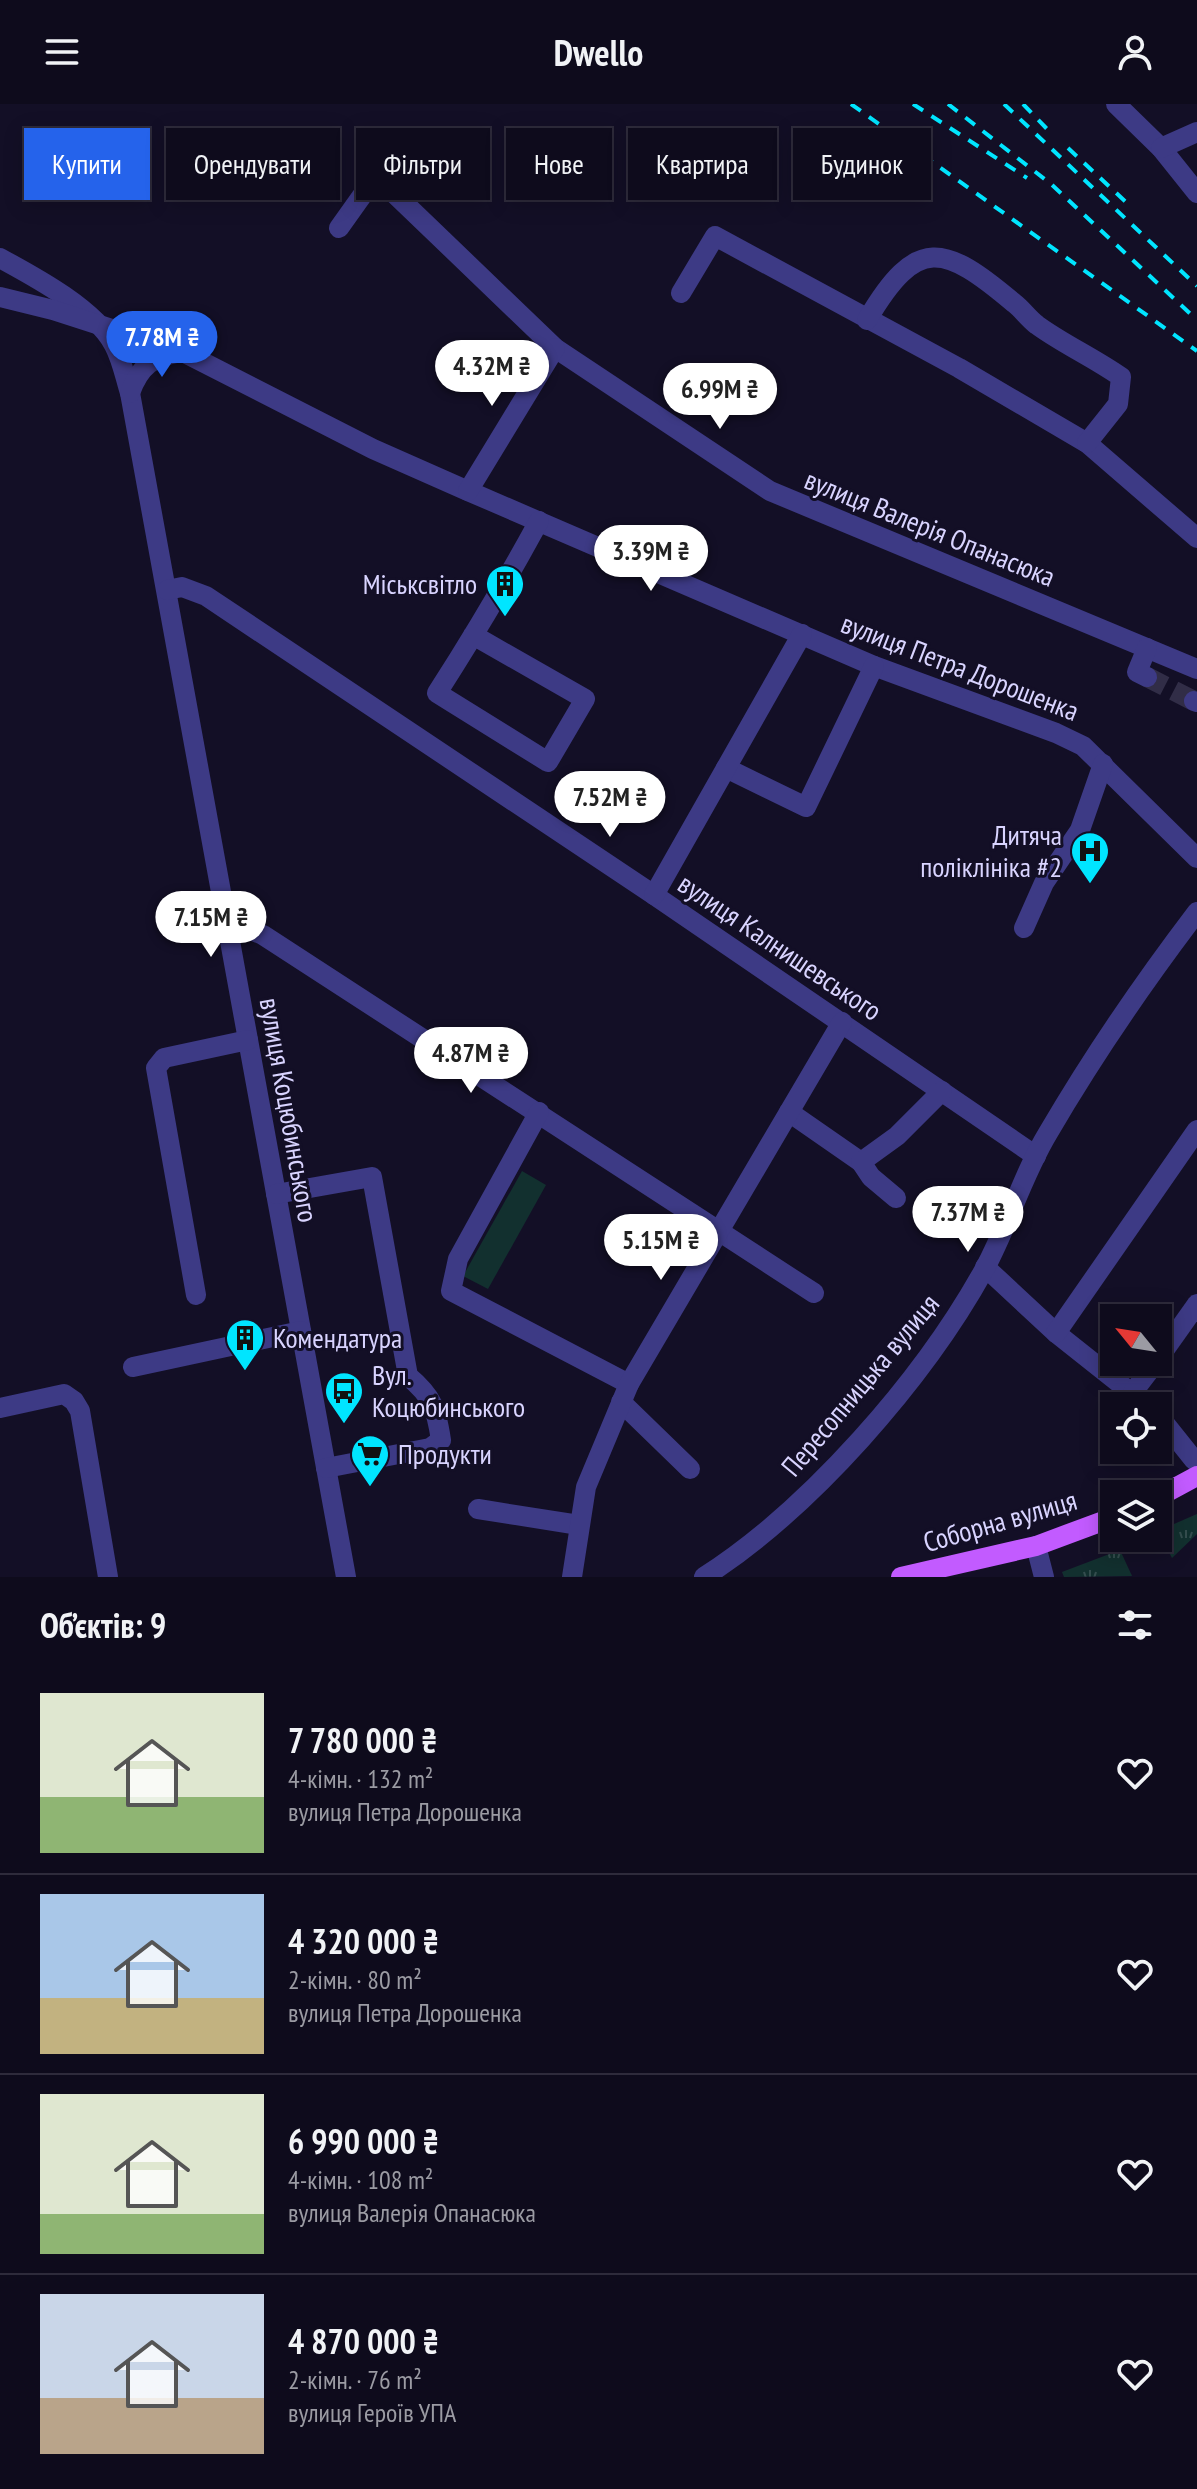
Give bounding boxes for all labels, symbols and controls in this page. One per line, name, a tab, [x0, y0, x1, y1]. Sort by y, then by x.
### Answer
text: Dwello	[554, 29, 643, 76]
icon: menu	[40, 30, 84, 74]
icon: person	[1113, 30, 1157, 74]
chip: Купити	[24, 128, 150, 200]
chip: Орендувати	[166, 128, 340, 200]
chip: Фільтри	[356, 128, 490, 200]
chip: Нове	[506, 128, 612, 200]
chip: Квартира	[628, 128, 777, 200]
chip: Будинок	[793, 128, 931, 200]
pin: 7.78M ₴	[88, 311, 236, 379]
text: 7.78M ₴	[124, 320, 200, 353]
pin: 4.32M ₴	[418, 340, 566, 408]
text: 4.32M ₴	[453, 349, 531, 382]
pin: 6.99M ₴	[646, 363, 794, 431]
text: 6.99M ₴	[681, 372, 759, 405]
street label: вулиця Валерія Опанасюка	[800, 460, 1061, 595]
pin: 3.39M ₴	[577, 525, 725, 593]
text: 3.39M ₴	[612, 534, 690, 567]
building icon: Міськсвітло	[484, 563, 526, 618]
place label: Міськсвітло	[363, 565, 477, 602]
street label: вулиця Петра Дорошенка	[836, 604, 1084, 729]
pin: 7.52M ₴	[536, 771, 684, 839]
text: 7.52M ₴	[572, 780, 648, 813]
place label: Дитяча поліклініка #2	[920, 816, 1062, 885]
hospital icon: Дитяча поліклініка #2	[1069, 830, 1111, 885]
street label: вулиця Калнишевського	[671, 865, 889, 1028]
pin: 7.15M ₴	[137, 891, 285, 959]
text: 7.15M ₴	[173, 900, 249, 933]
street label: вулиця Коцюбинського	[252, 995, 327, 1225]
pin: 4.87M ₴	[397, 1027, 545, 1095]
text: 4.87M ₴	[432, 1036, 510, 1069]
pin: 7.37M ₴	[894, 1186, 1042, 1254]
text: 7.37M ₴	[930, 1195, 1006, 1228]
pin: 5.15M ₴	[587, 1214, 735, 1282]
text: 5.15M ₴	[622, 1223, 700, 1256]
street label: Пересопницька вулиця	[772, 1286, 947, 1484]
north arrow	[1100, 1304, 1172, 1376]
map controls	[1100, 1304, 1172, 1552]
building icon: Комендатура	[224, 1317, 266, 1372]
place label: Комендатура	[273, 1319, 402, 1356]
place label: Вул. Коцюбинського	[372, 1356, 525, 1425]
bus stop icon: Вул. Коцюбинського	[323, 1370, 365, 1425]
button: locate	[1100, 1392, 1172, 1464]
supermarket icon: Продукти	[349, 1433, 391, 1488]
place label: Продукти	[398, 1435, 492, 1472]
button: layers	[1100, 1480, 1172, 1552]
street label: Соборна вулиця	[919, 1481, 1081, 1560]
text: Об’єктів: 9	[40, 1603, 166, 1647]
icon: filters	[1113, 1603, 1157, 1647]
text: 7 780 000 ₴	[288, 1718, 437, 1762]
icon: home	[104, 1725, 200, 1821]
icon: heart	[1113, 1751, 1157, 1795]
text: 4-кімн. · 132 m²	[288, 1762, 433, 1795]
text: вулиця Петра Дорошенка	[288, 1795, 522, 1828]
text: 4 320 000 ₴	[288, 1919, 439, 1963]
icon: home	[104, 1926, 200, 2022]
icon: heart	[1113, 1952, 1157, 1996]
text: 2-кімн. · 80 m²	[288, 1963, 422, 1996]
text: вулиця Петра Дорошенка	[288, 1996, 522, 2029]
text: 6 990 000 ₴	[288, 2119, 439, 2163]
icon: home	[104, 2126, 200, 2222]
icon: heart	[1113, 2152, 1157, 2196]
text: 4-кімн. · 108 m²	[288, 2163, 433, 2196]
text: вулиця Валерія Опанасюка	[288, 2196, 536, 2229]
text: 4 870 000 ₴	[288, 2319, 439, 2363]
icon: home	[104, 2326, 200, 2422]
icon: heart	[1113, 2352, 1157, 2396]
text: 2-кімн. · 76 m²	[288, 2363, 422, 2396]
text: вулиця Героїв УПА	[288, 2396, 456, 2429]

